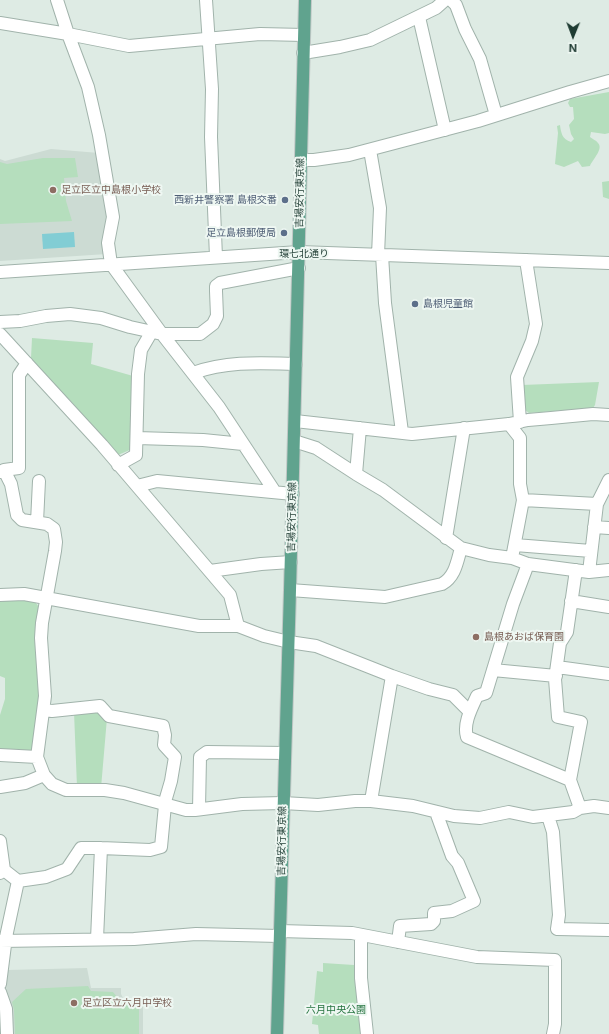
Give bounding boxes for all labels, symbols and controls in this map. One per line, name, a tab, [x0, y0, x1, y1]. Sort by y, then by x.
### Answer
north arrow	[553, 16, 593, 56]
text: N	[568, 41, 577, 55]
street label: 吉場安行東京線	[293, 158, 307, 228]
place label: 足立区立中島根小学校	[61, 184, 161, 196]
marker: 足立区立中島根小学校	[48, 185, 58, 195]
place label: 西新井警察署 島根交番	[174, 194, 277, 206]
marker: 西新井警察署 島根交番	[280, 195, 290, 205]
place label: 足立島根郵便局	[206, 227, 276, 239]
marker: 足立島根郵便局	[279, 228, 289, 238]
street label: 環七北通り	[279, 248, 329, 260]
place label: 島根児童館	[423, 298, 473, 310]
marker: 島根児童館	[410, 299, 420, 309]
street label: 吉場安行東京線	[285, 482, 299, 552]
place label: 島根あおば保育園	[484, 631, 564, 643]
marker: 島根あおば保育園	[471, 632, 481, 642]
street label: 吉場安行東京線	[275, 806, 289, 876]
place label: 足立区立六月中学校	[82, 997, 172, 1009]
marker: 足立区立六月中学校	[69, 998, 79, 1008]
park label: 六月中央公園	[306, 1004, 366, 1016]

